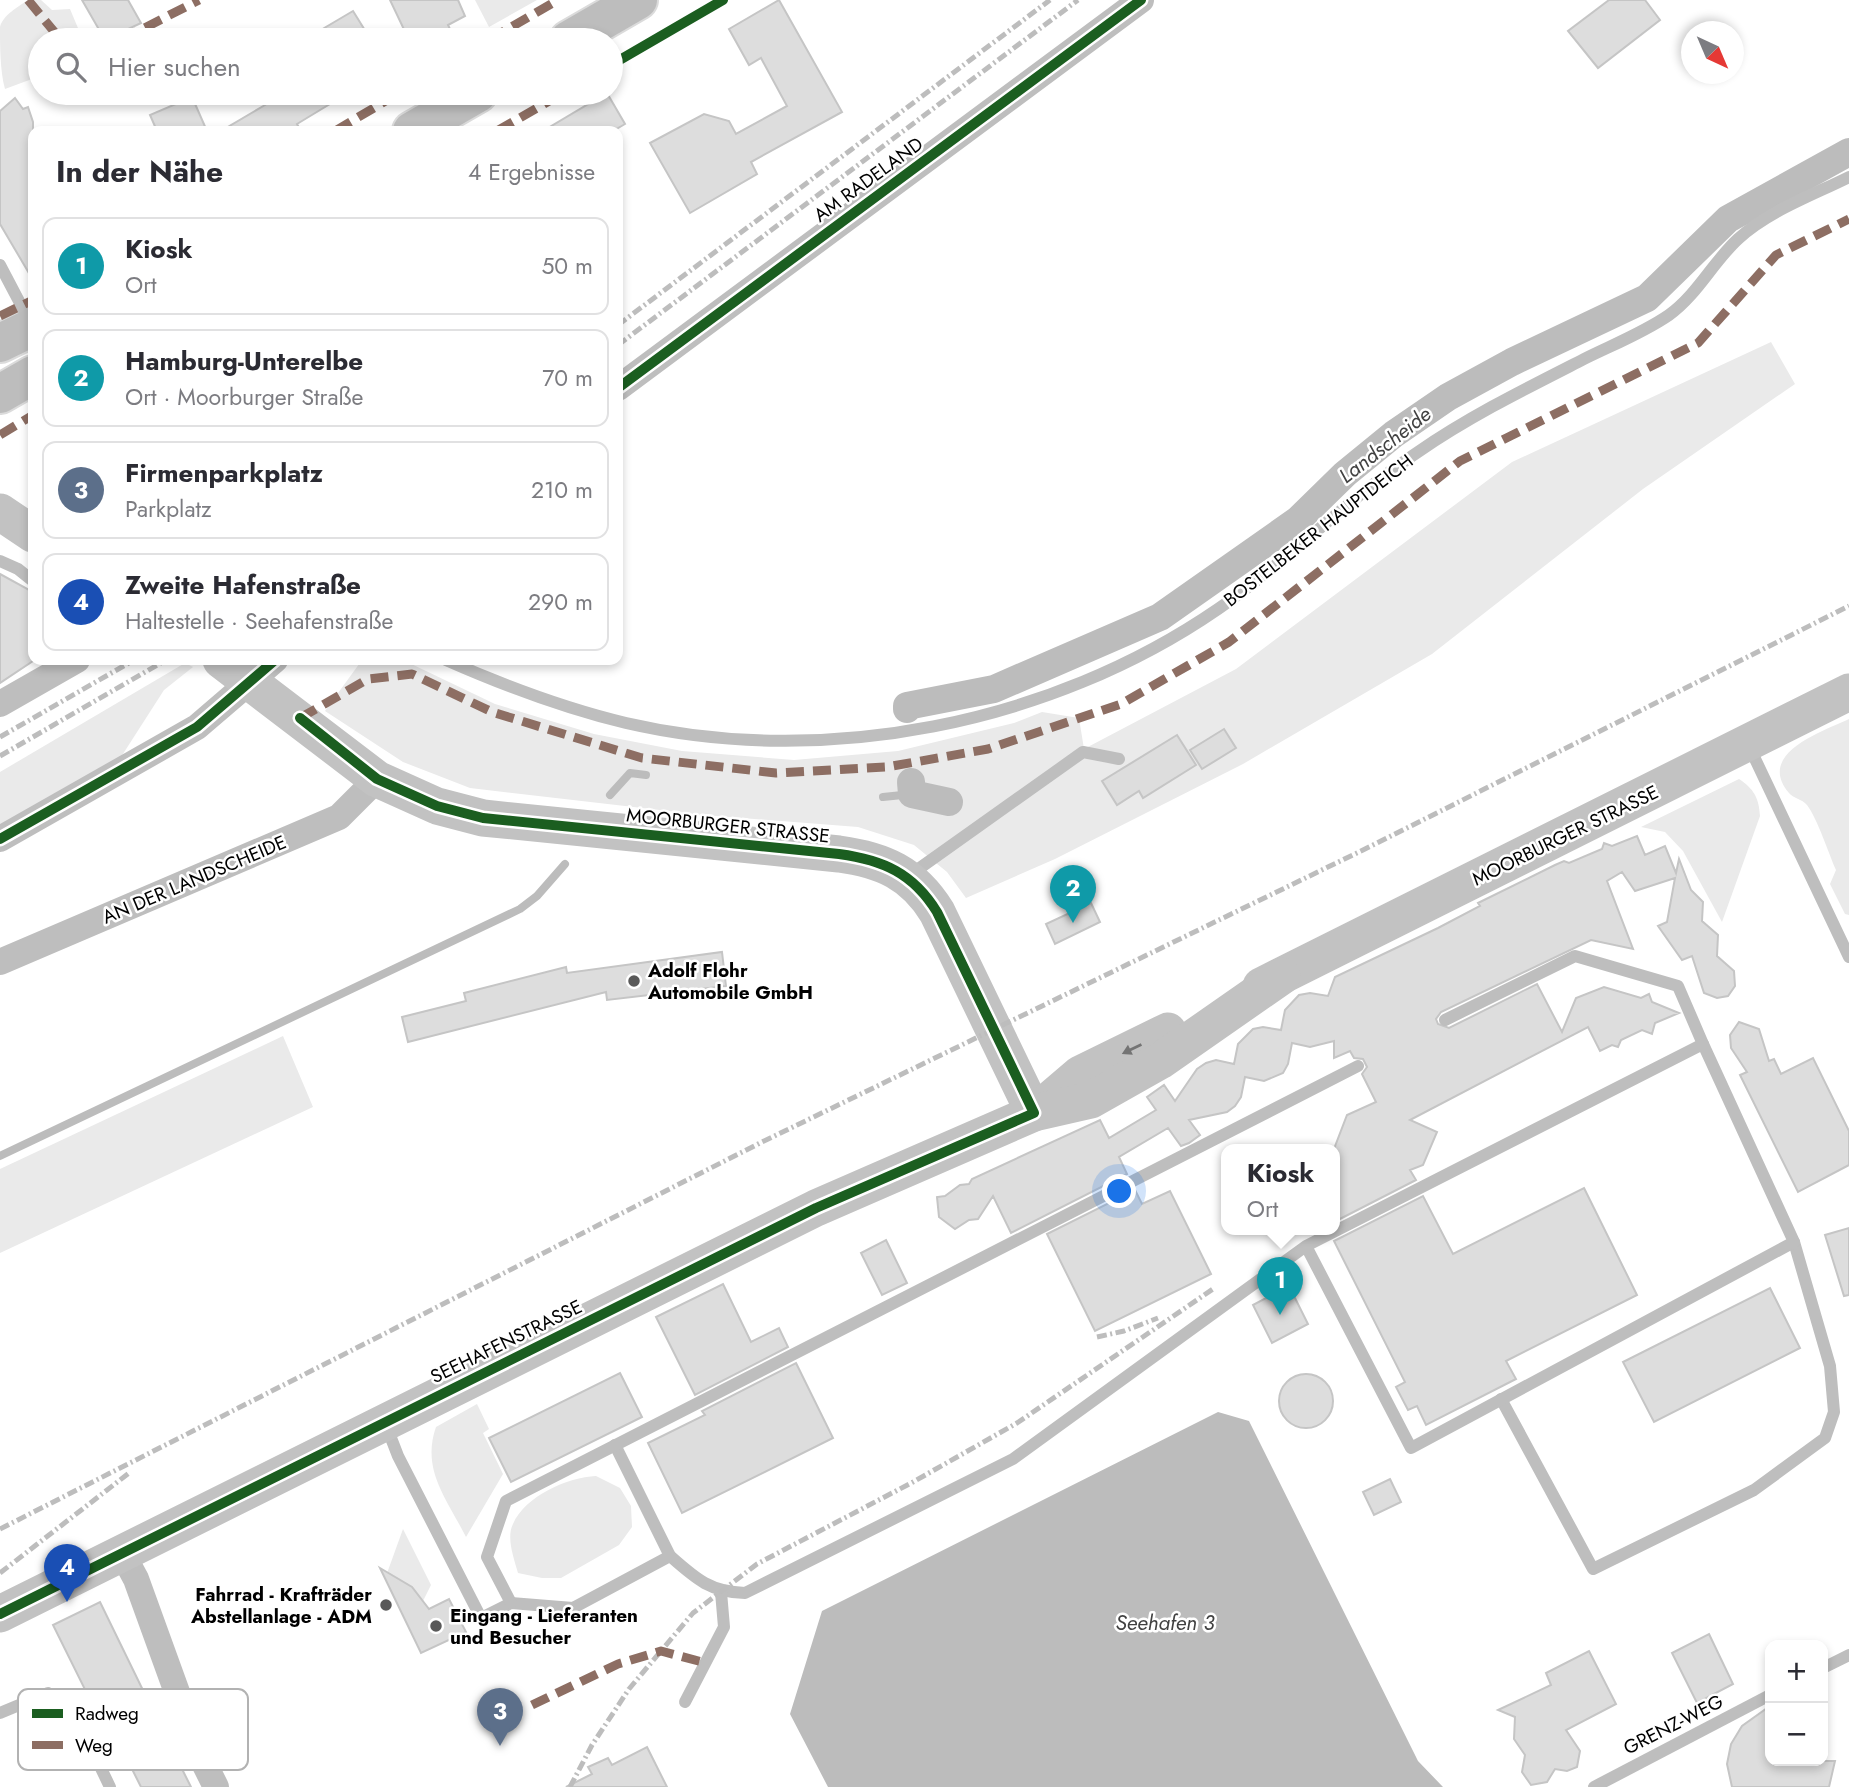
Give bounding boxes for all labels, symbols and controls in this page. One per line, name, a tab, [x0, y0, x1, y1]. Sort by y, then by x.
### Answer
north arrow	[1681, 21, 1744, 84]
search box	[28, 28, 623, 105]
icon: search	[52, 48, 90, 86]
text: Hier suchen	[108, 48, 241, 86]
street label: AM RADELAND	[808, 130, 929, 228]
text: In der Nähe	[56, 150, 223, 193]
text: 4 Ergebnisse	[468, 155, 595, 189]
text: Kiosk	[125, 230, 193, 268]
text: 1	[75, 249, 87, 283]
text: 50 m	[541, 249, 593, 283]
text: Ort	[125, 268, 157, 302]
text: Hamburg-Unterelbe	[125, 342, 363, 380]
text: 2	[73, 361, 89, 395]
text: 70 m	[542, 361, 593, 395]
text: Ort · Moorburger Straße	[125, 380, 363, 414]
water label: Landscheide	[1333, 399, 1438, 491]
street label: BOSTELBEKER HAUPTDEICH	[1218, 448, 1419, 613]
text: Firmenparkplatz	[125, 454, 323, 492]
text: 3	[74, 473, 88, 507]
text: 210 m	[531, 473, 593, 507]
text: Parkplatz	[125, 492, 212, 526]
text: Zweite Hafenstraße	[125, 566, 361, 604]
text: 4	[73, 585, 89, 619]
text: 290 m	[528, 585, 593, 619]
text: Haltestelle · Seehafenstraße	[125, 604, 393, 638]
street label: MOORBURGER STRASSE	[1467, 779, 1663, 892]
street label: MOORBURGER STRASSE	[625, 801, 831, 850]
street label: AN DER LANDSCHEIDE	[98, 828, 290, 930]
pin: 2	[1050, 865, 1096, 923]
place label: Adolf Flohr Automobile GmbH	[647, 957, 813, 1006]
marker: Adolf Flohr Automobile GmbH	[626, 973, 642, 989]
one-way arrow	[1122, 1043, 1142, 1055]
popup	[1221, 1144, 1340, 1235]
text: Kiosk	[1247, 1154, 1314, 1192]
your location	[1102, 1174, 1136, 1208]
text: Ort	[1247, 1192, 1278, 1226]
pin: 1	[1257, 1257, 1303, 1315]
street label: SEEHAFENSTRASSE	[426, 1293, 587, 1390]
pin: 4	[44, 1544, 90, 1602]
place label: Fahrrad - Krafträder Abstellanlage - ADM	[190, 1581, 372, 1630]
marker: Fahrrad - Krafträder Abstellanlage - ADM	[378, 1597, 394, 1613]
place label: Eingang - Lieferanten und Besucher	[450, 1602, 638, 1651]
water label: Seehafen 3	[1116, 1608, 1215, 1638]
marker: Eingang - Lieferanten und Besucher	[428, 1618, 444, 1634]
map controls	[1765, 1640, 1828, 1766]
button: +	[1765, 1640, 1828, 1703]
pin: 3	[477, 1688, 523, 1746]
street label: GRENZ-WEG	[1619, 1688, 1728, 1761]
legend	[18, 1689, 248, 1770]
text: Radweg	[75, 1700, 139, 1727]
button: −	[1765, 1703, 1828, 1766]
text: Weg	[75, 1732, 113, 1759]

